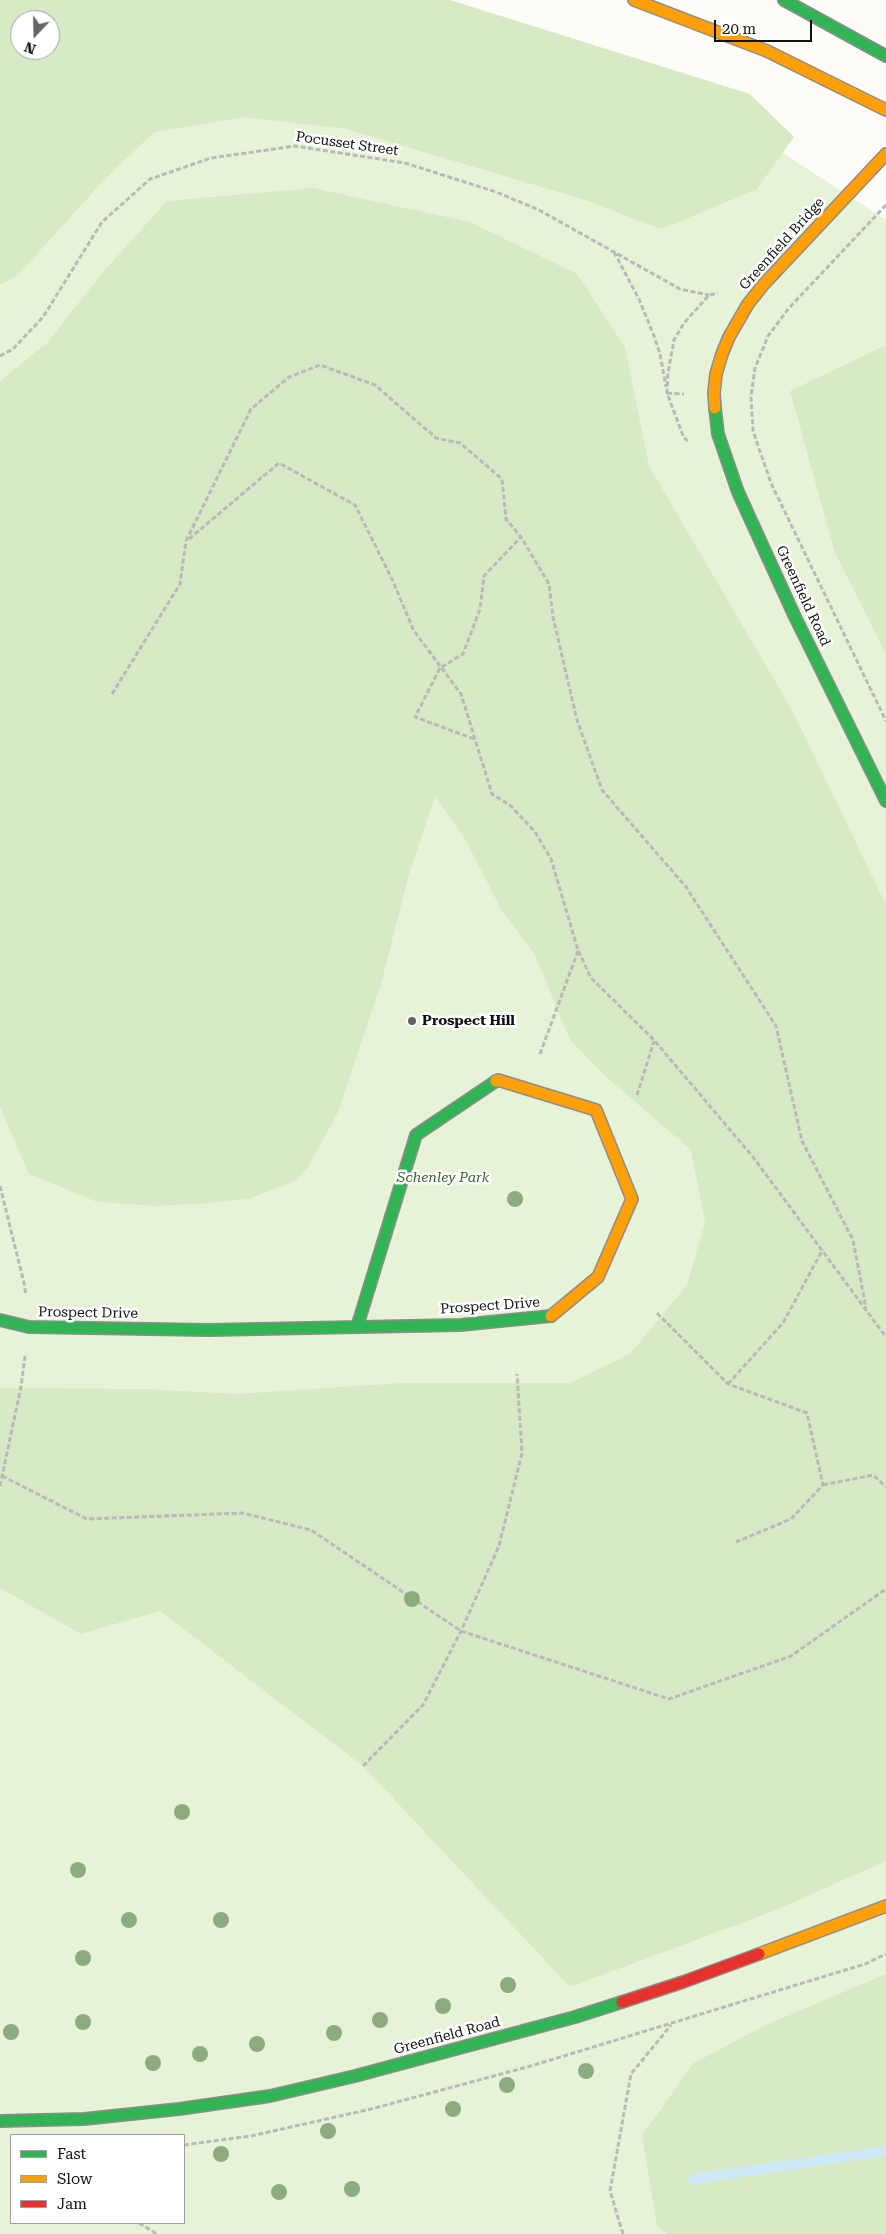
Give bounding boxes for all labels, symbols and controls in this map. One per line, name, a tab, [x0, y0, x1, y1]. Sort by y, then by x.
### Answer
north arrow	[10, 10, 60, 60]
scale bar	[716, 10, 814, 42]
text: 20 m	[722, 20, 756, 38]
text: N	[22, 39, 38, 57]
street label: Pocusset Street	[295, 128, 399, 160]
street label: Greenfield Bridge	[736, 194, 828, 294]
street label: Greenfield Road	[772, 543, 834, 649]
place label: Prospect Hill	[422, 1013, 515, 1029]
marker: Prospect Hill	[406, 1015, 418, 1027]
park label: Schenley Park	[397, 1170, 489, 1186]
street label: Prospect Drive	[440, 1294, 540, 1318]
street label: Prospect Drive	[38, 1304, 138, 1322]
street label: Greenfield Road	[392, 2014, 502, 2058]
legend	[10, 2134, 185, 2224]
text: Fast	[57, 2145, 86, 2163]
text: Slow	[57, 2170, 92, 2188]
text: Jam	[57, 2195, 87, 2213]

